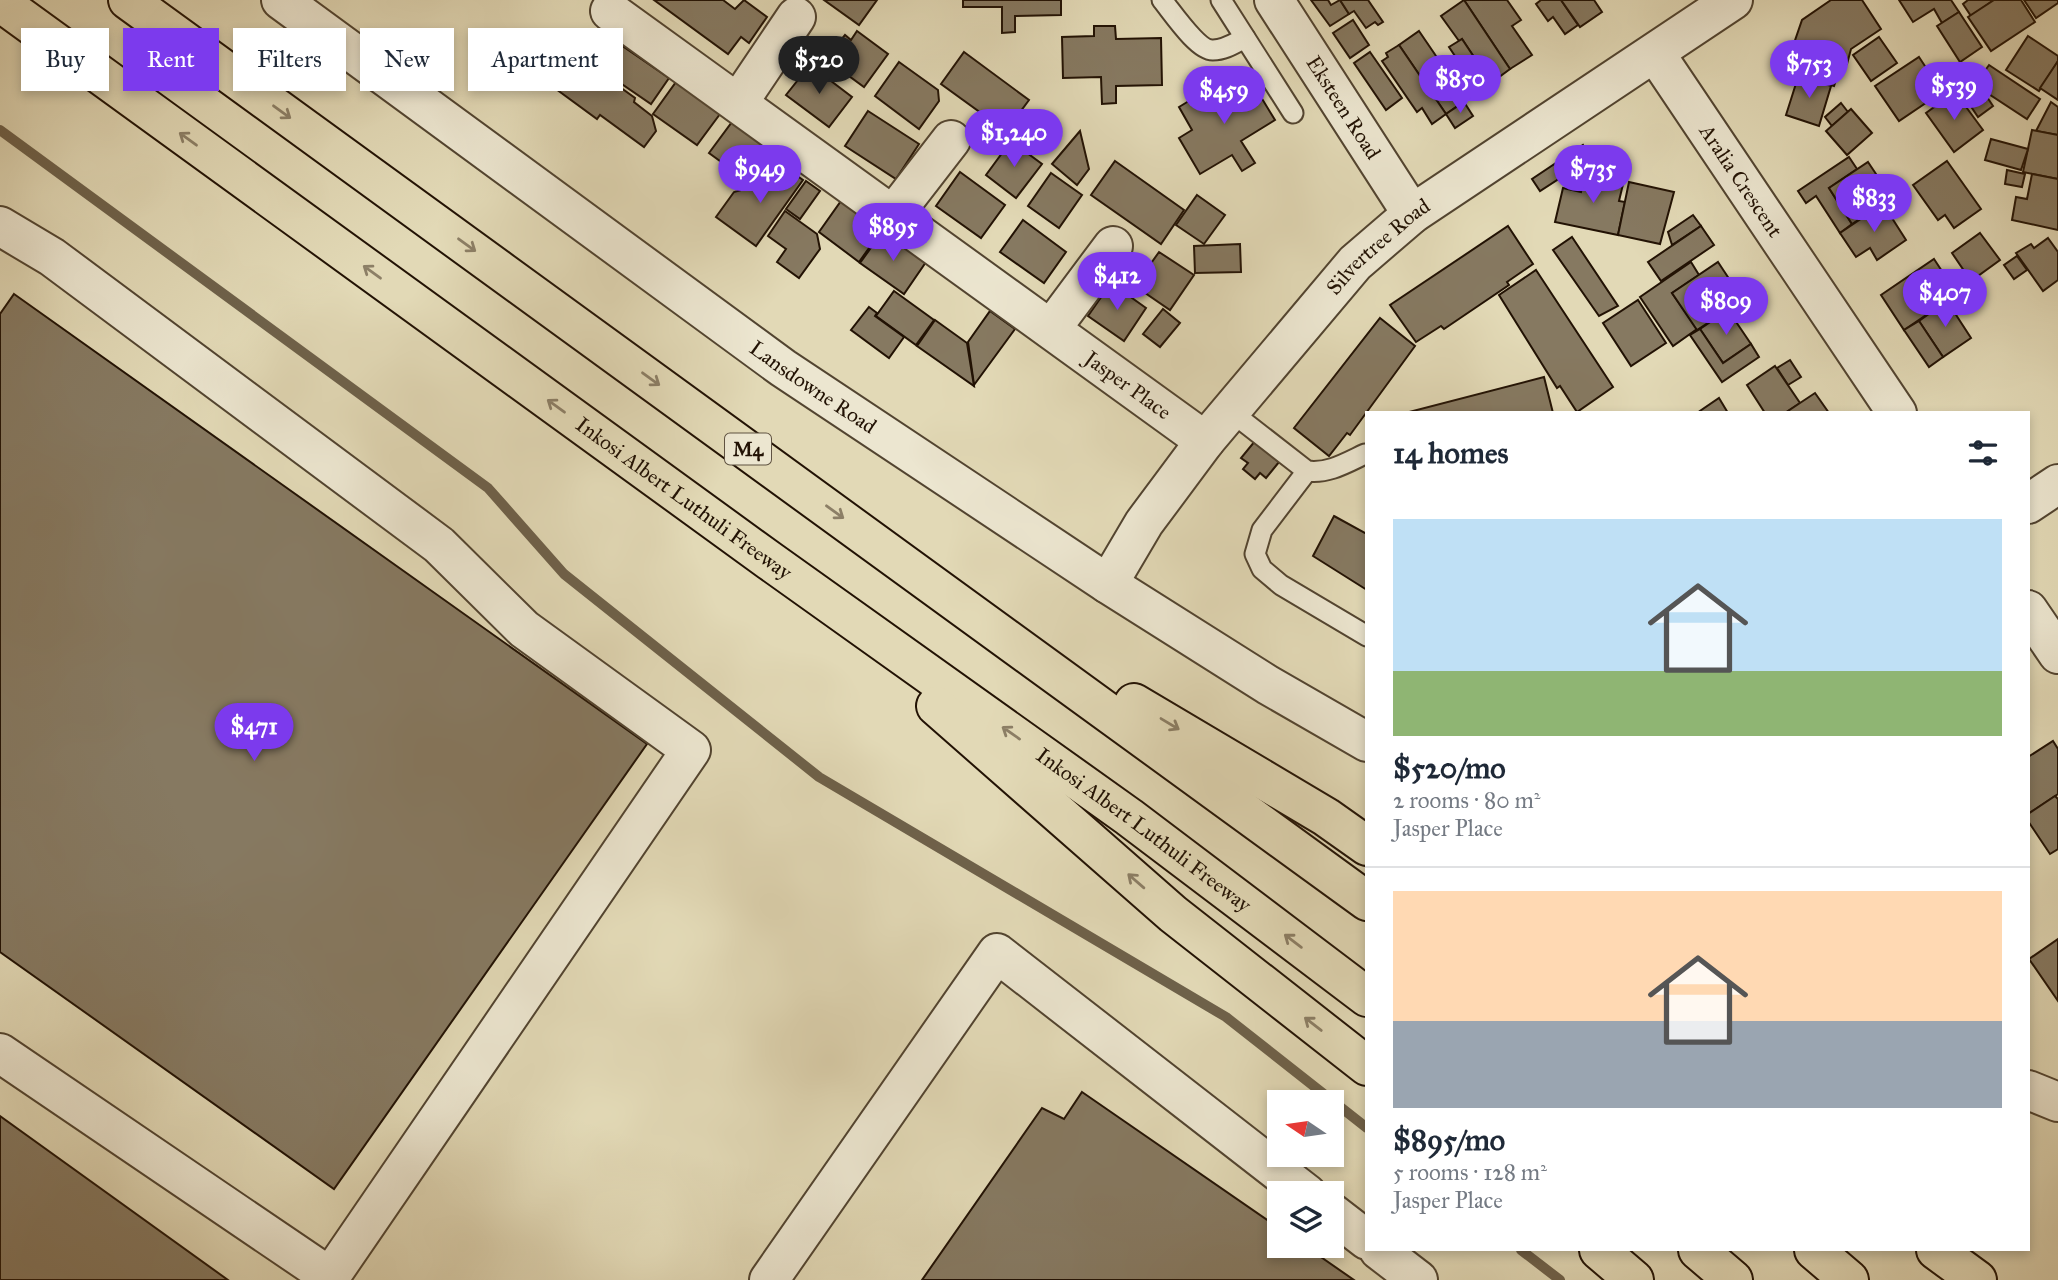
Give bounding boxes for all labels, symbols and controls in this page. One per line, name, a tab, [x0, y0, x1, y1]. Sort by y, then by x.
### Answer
chip: Buy	[21, 28, 109, 91]
chip: Rent	[123, 28, 219, 91]
chip: Filters	[233, 28, 346, 91]
chip: New	[360, 28, 454, 91]
chip: Apartment	[468, 28, 623, 91]
pin: $520	[778, 36, 860, 96]
pin: $753	[1768, 41, 1850, 100]
text: $520	[794, 45, 844, 73]
text: $753	[1786, 49, 1832, 77]
street label: Eksteen Road	[1300, 51, 1387, 165]
pin: $850	[1419, 55, 1501, 115]
pin: $539	[1913, 62, 1995, 122]
text: $850	[1435, 64, 1485, 92]
pin: $459	[1183, 66, 1265, 126]
text: $539	[1931, 71, 1977, 99]
text: $459	[1199, 75, 1249, 103]
one-way arrow	[273, 104, 292, 119]
pin: $1,240	[957, 110, 1071, 169]
text: $1,240	[981, 118, 1047, 146]
street label: Aralia Crescent	[1693, 119, 1788, 243]
one-way arrow	[179, 131, 198, 146]
pin: $949	[719, 146, 801, 205]
pin: $735	[1552, 146, 1634, 205]
text: $949	[734, 154, 786, 182]
text: $735	[1570, 154, 1616, 182]
pin: $833	[1833, 174, 1915, 234]
text: $833	[1852, 183, 1896, 211]
street label: Silvertree Road	[1321, 192, 1435, 300]
pin: $895	[852, 204, 934, 263]
text: $895	[868, 212, 918, 240]
one-way arrow	[457, 238, 476, 253]
pin: $412	[1076, 252, 1158, 312]
text: $412	[1093, 261, 1141, 289]
one-way arrow	[363, 265, 382, 280]
pin: $407	[1904, 270, 1986, 329]
pin: $809	[1685, 278, 1767, 337]
text: $407	[1919, 278, 1971, 306]
text: $809	[1700, 286, 1752, 314]
street label: Lansdowne Road	[744, 335, 882, 440]
street label: Jasper Place	[1078, 344, 1176, 425]
one-way arrow	[641, 372, 660, 386]
one-way arrow	[547, 399, 566, 413]
street label: Inkosi Albert Luthuli Freeway	[571, 411, 798, 586]
road number: M4	[725, 433, 771, 464]
icon: filters	[1964, 434, 2002, 472]
text: 14 homes	[1393, 435, 1508, 471]
one-way arrow	[825, 505, 844, 520]
icon: home	[1635, 565, 1761, 691]
pin: $471	[213, 704, 295, 763]
text: $471	[231, 712, 277, 740]
one-way arrow	[1159, 718, 1179, 732]
one-way arrow	[1002, 726, 1021, 740]
street label: Inkosi Albert Luthuli Freeway	[1031, 742, 1257, 919]
text: $520/mo	[1393, 750, 1506, 786]
text: 2 rooms · 80 m²	[1393, 786, 1540, 814]
text: Jasper Place	[1393, 814, 1503, 842]
one-way arrow	[1127, 873, 1145, 889]
one-way arrow	[1284, 933, 1302, 948]
icon: home	[1635, 937, 1761, 1063]
one-way arrow	[1304, 1016, 1323, 1031]
north arrow	[1267, 1090, 1344, 1167]
map controls	[1267, 1090, 1344, 1258]
text: $895/mo	[1393, 1122, 1505, 1158]
text: 5 rooms · 128 m²	[1393, 1158, 1547, 1186]
button: layers	[1267, 1181, 1344, 1258]
text: Jasper Place	[1393, 1186, 1503, 1214]

